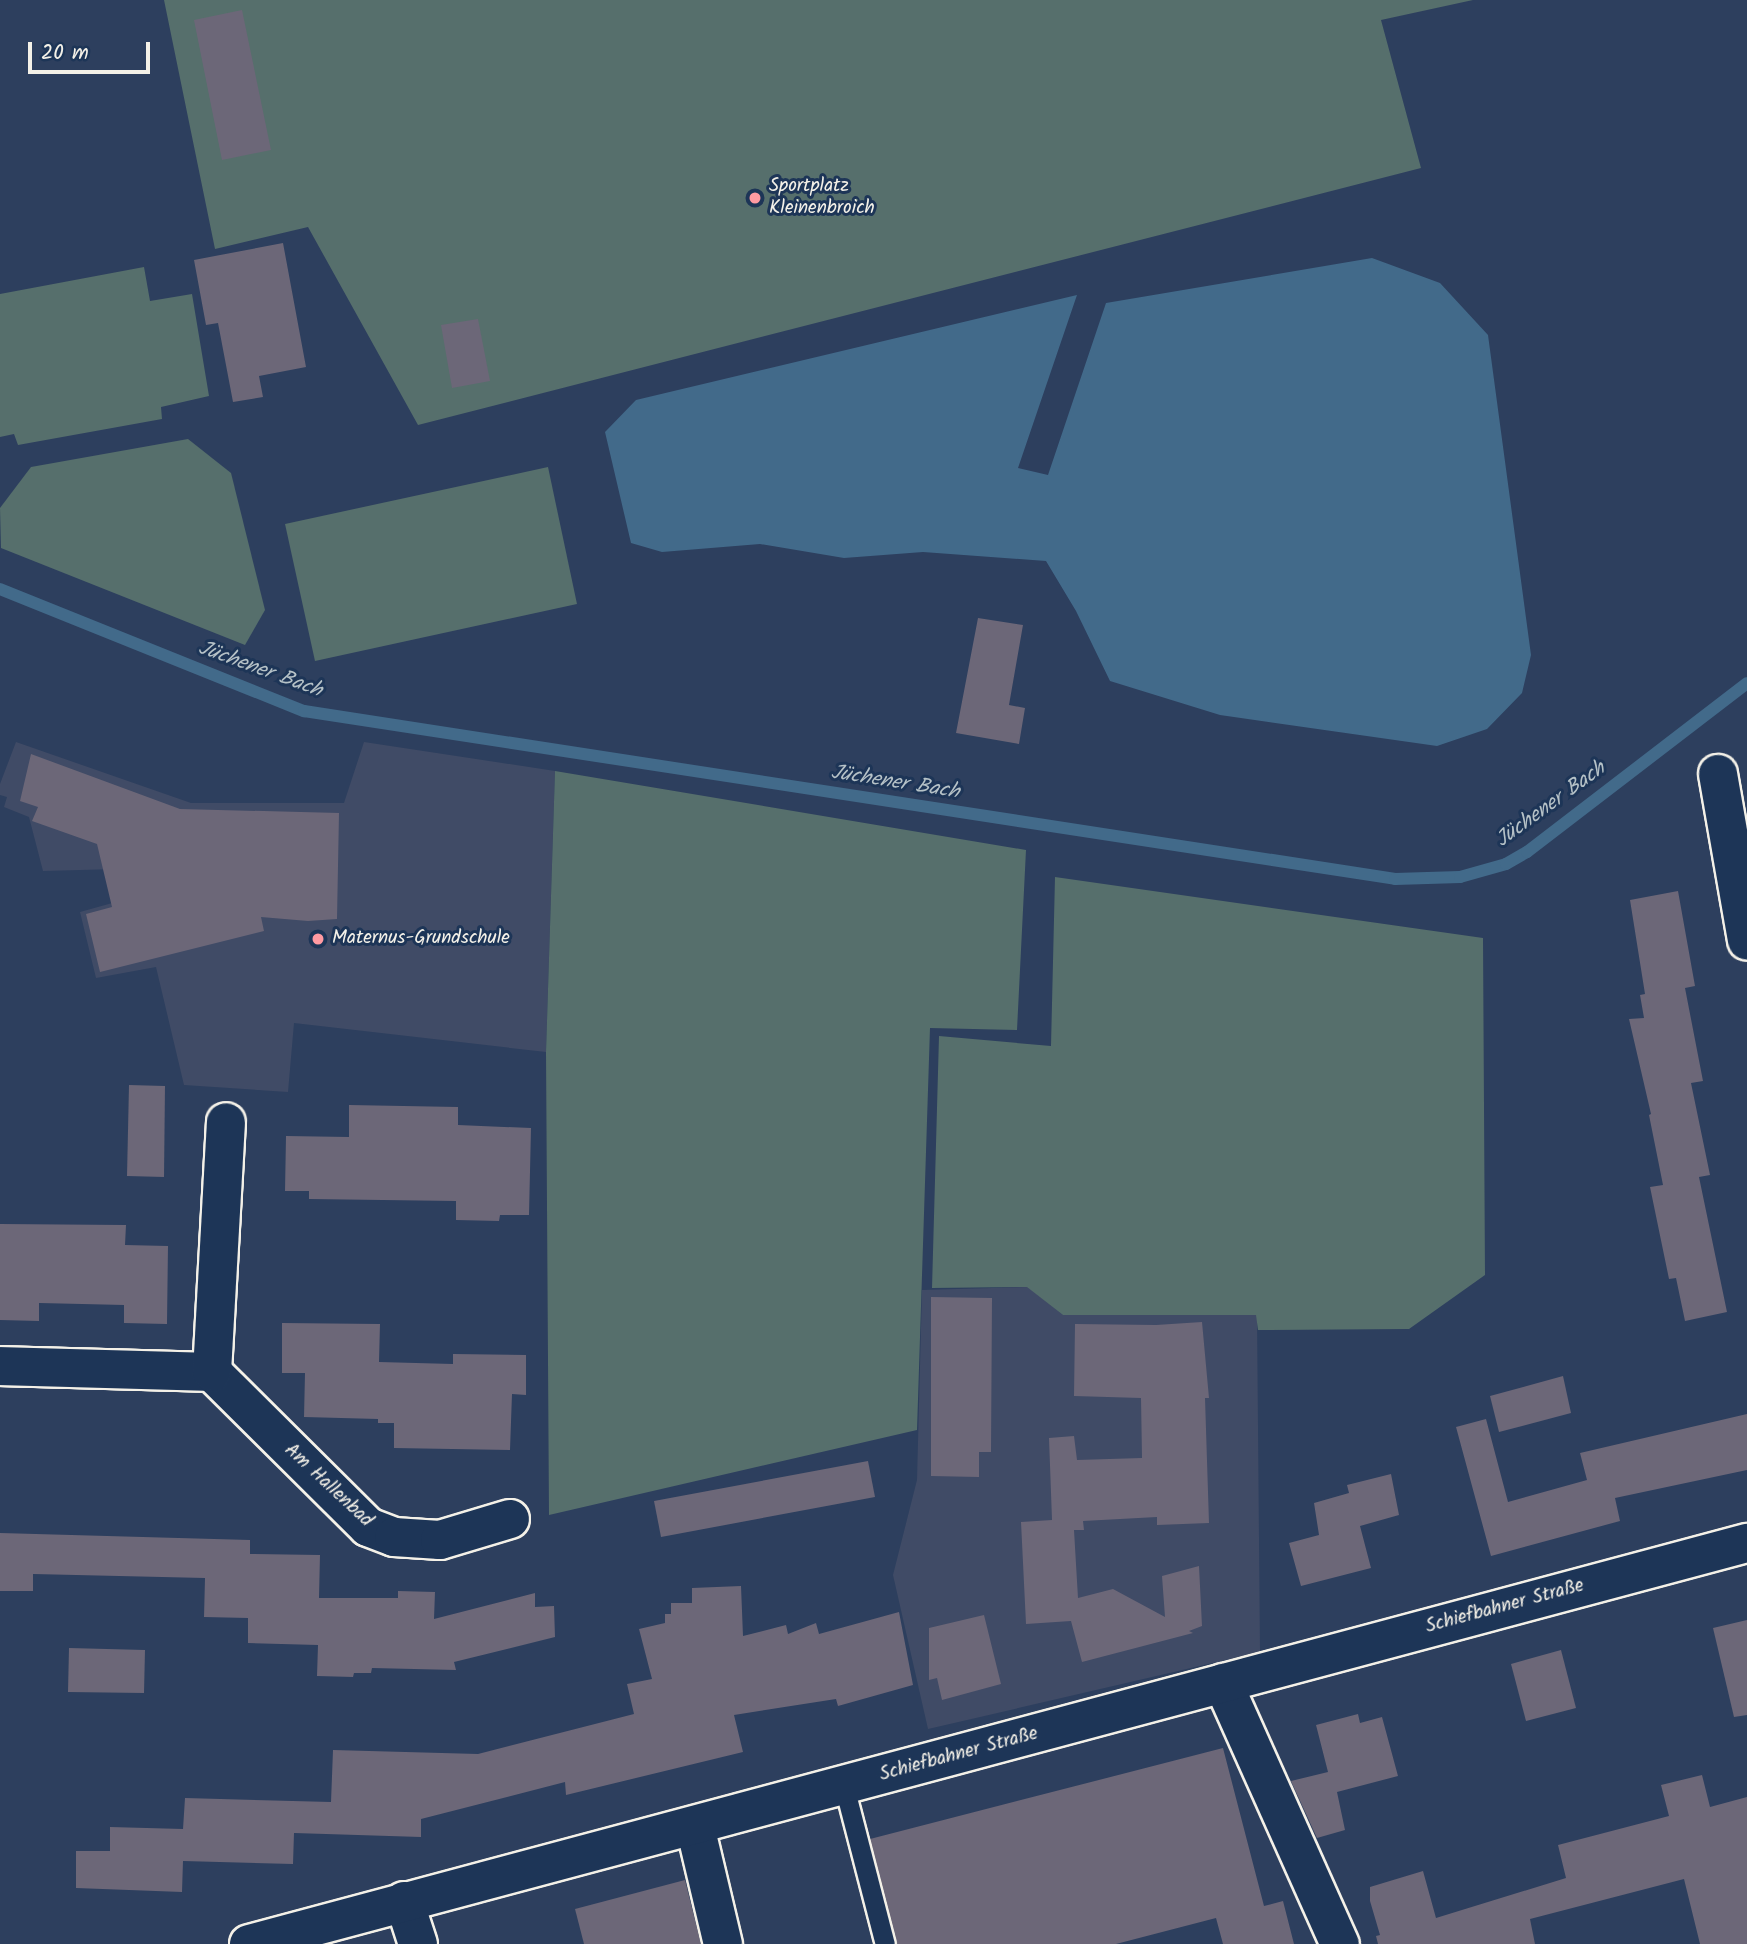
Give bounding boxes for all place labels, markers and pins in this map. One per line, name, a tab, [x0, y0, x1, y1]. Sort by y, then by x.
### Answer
place label: Sportplatz Kleinenbroich	[769, 176, 875, 220]
marker: Sportplatz Kleinenbroich	[747, 190, 763, 206]
place label: Maternus-Grundschule	[332, 928, 510, 950]
marker: Maternus-Grundschule	[310, 931, 326, 947]

